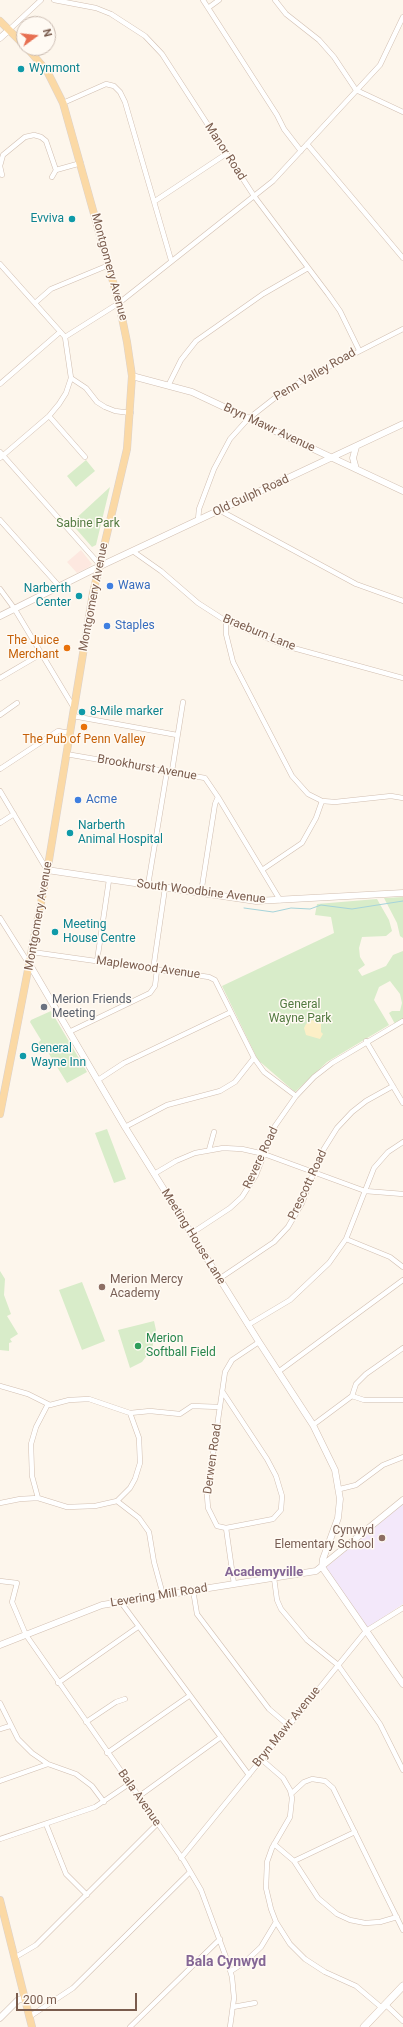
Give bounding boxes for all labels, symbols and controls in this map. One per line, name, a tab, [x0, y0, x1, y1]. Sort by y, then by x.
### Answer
north arrow	[16, 16, 56, 56]
text: N	[40, 28, 54, 38]
place label: Wynmont	[29, 62, 80, 76]
marker: Wynmont	[16, 64, 26, 74]
street label: Manor Road	[201, 121, 249, 183]
place label: Evviva	[31, 212, 64, 226]
street label: Montgomery Avenue	[88, 212, 130, 322]
marker: Evviva	[67, 214, 77, 224]
street label: Penn Valley Road	[271, 346, 359, 404]
street label: Bryn Mawr Avenue	[221, 401, 317, 455]
street label: Old Gulph Road	[211, 472, 291, 520]
park label: Sabine Park	[56, 517, 120, 531]
street label: Montgomery Avenue	[76, 541, 112, 653]
place label: Wawa	[118, 579, 151, 593]
marker: Wawa	[105, 581, 115, 591]
place label: Narberth Center	[24, 582, 71, 610]
marker: Narberth Center	[74, 591, 84, 601]
street label: Braeburn Lane	[221, 612, 297, 654]
place label: Staples	[115, 619, 155, 633]
marker: Staples	[102, 621, 112, 631]
place label: The Juice Merchant	[7, 634, 59, 662]
marker: The Juice Merchant	[62, 643, 72, 653]
place label: 8-Mile marker	[90, 705, 163, 719]
marker: 8-Mile marker	[77, 707, 87, 717]
marker: The Pub of Penn Valley	[79, 722, 89, 732]
place label: The Pub of Penn Valley	[23, 733, 145, 747]
street label: Brookhurst Avenue	[96, 752, 198, 784]
place label: Acme	[86, 793, 117, 807]
marker: Acme	[73, 795, 83, 805]
place label: Narberth Animal Hospital	[78, 819, 163, 847]
marker: Narberth Animal Hospital	[65, 828, 75, 838]
street label: Montgomery Avenue	[22, 860, 56, 972]
street label: South Woodbine Avenue	[136, 877, 266, 907]
place label: Meeting House Centre	[63, 918, 136, 946]
marker: Meeting House Centre	[50, 927, 60, 937]
street label: Maplewood Avenue	[95, 954, 201, 982]
place label: Merion Friends Meeting	[52, 993, 132, 1021]
park label: General Wayne Park	[269, 998, 331, 1026]
marker: Merion Friends Meeting	[39, 1002, 49, 1012]
place label: General Wayne Inn	[31, 1042, 86, 1070]
marker: General Wayne Inn	[18, 1051, 28, 1061]
street label: Revere Road	[240, 1125, 282, 1191]
street label: Prescott Road	[286, 1148, 330, 1222]
street label: Meeting House Lane	[158, 1187, 228, 1287]
place label: Merion Mercy Academy	[110, 1273, 183, 1301]
marker: Merion Mercy Academy	[97, 1282, 107, 1292]
place label: Merion Softball Field	[146, 1332, 216, 1360]
marker: Merion Softball Field	[133, 1341, 143, 1351]
street label: Derwen Road	[201, 1423, 225, 1495]
place label: Cynwyd Elementary School	[274, 1524, 374, 1552]
marker: Cynwyd Elementary School	[377, 1533, 387, 1543]
district label: Academyville	[225, 1565, 303, 1581]
street label: Levering Mill Road	[110, 1581, 208, 1611]
street label: Bryn Mawr Avenue	[250, 1684, 324, 1770]
street label: Bala Avenue	[114, 1767, 164, 1829]
district label: Bala Cynwyd	[186, 1954, 266, 1970]
scale bar	[18, 1985, 139, 2011]
text: 200 m	[23, 1993, 57, 2007]

